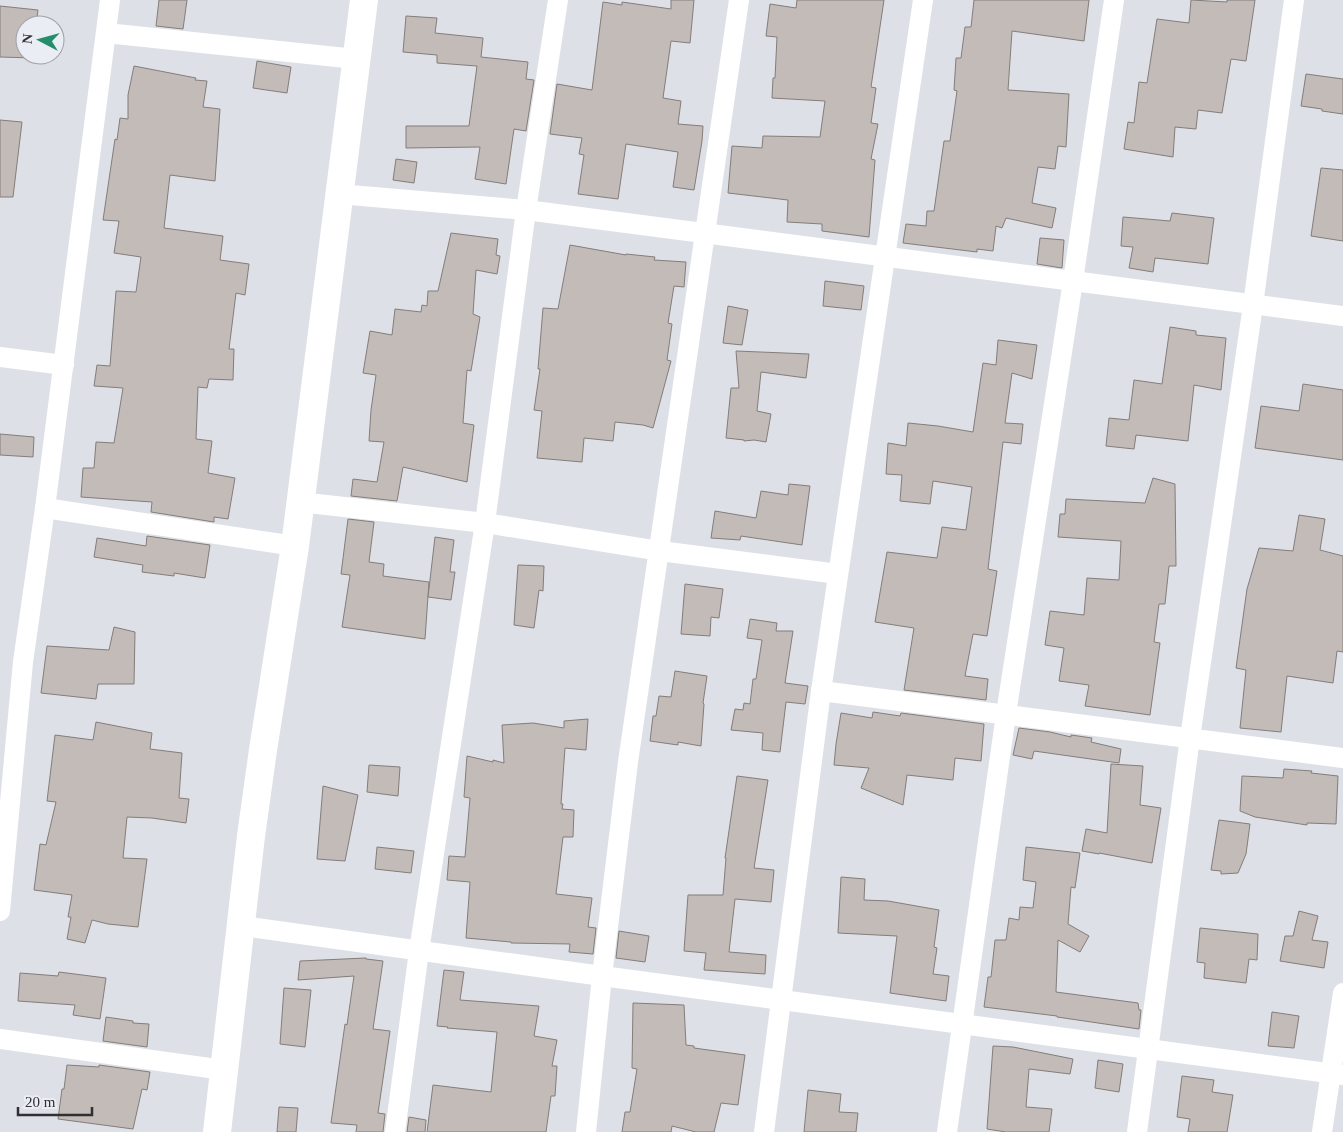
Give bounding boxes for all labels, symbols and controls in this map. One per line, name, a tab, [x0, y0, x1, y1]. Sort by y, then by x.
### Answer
north arrow	[15, 15, 65, 65]
text: N	[20, 33, 36, 45]
scale bar	[18, 1084, 91, 1116]
text: 20 m	[25, 1094, 56, 1110]

